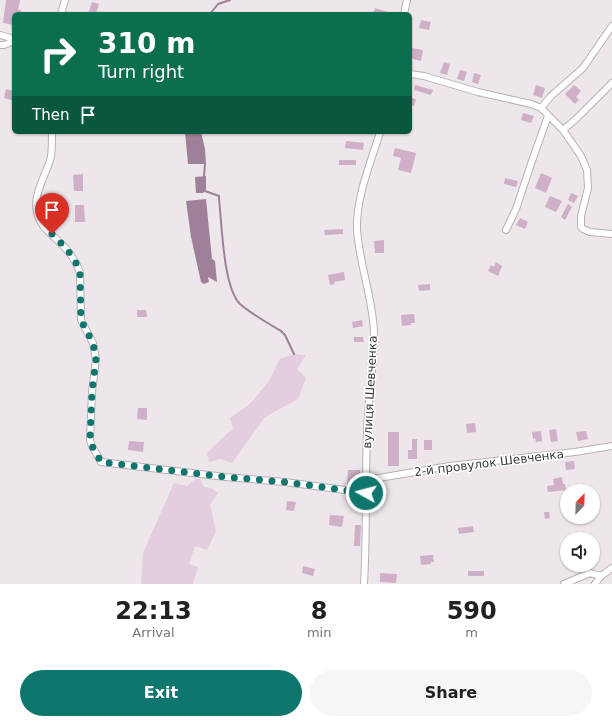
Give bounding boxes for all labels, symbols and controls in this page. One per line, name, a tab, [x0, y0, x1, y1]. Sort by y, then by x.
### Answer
text: 310 m	[98, 27, 195, 60]
icon: right	[32, 28, 84, 80]
text: Turn right	[98, 61, 184, 82]
icon: arrive	[77, 104, 99, 126]
text: Then	[32, 106, 69, 124]
pin	[35, 193, 69, 234]
icon: arrive	[41, 199, 63, 221]
street label: вулиця Шевченка	[360, 335, 380, 449]
street label: 2-й провулок Шевченка	[413, 447, 565, 479]
position arrow	[345, 472, 387, 514]
north arrow	[560, 484, 600, 524]
map controls	[560, 484, 600, 572]
button: sound	[560, 532, 600, 572]
text: 22:13	[115, 597, 192, 625]
text: 8	[311, 597, 327, 625]
text: 590	[447, 597, 497, 625]
text: Arrival	[132, 625, 175, 640]
text: min	[307, 625, 331, 640]
text: m	[465, 625, 478, 640]
button: Exit	[20, 670, 302, 716]
button: Share	[310, 670, 592, 716]

